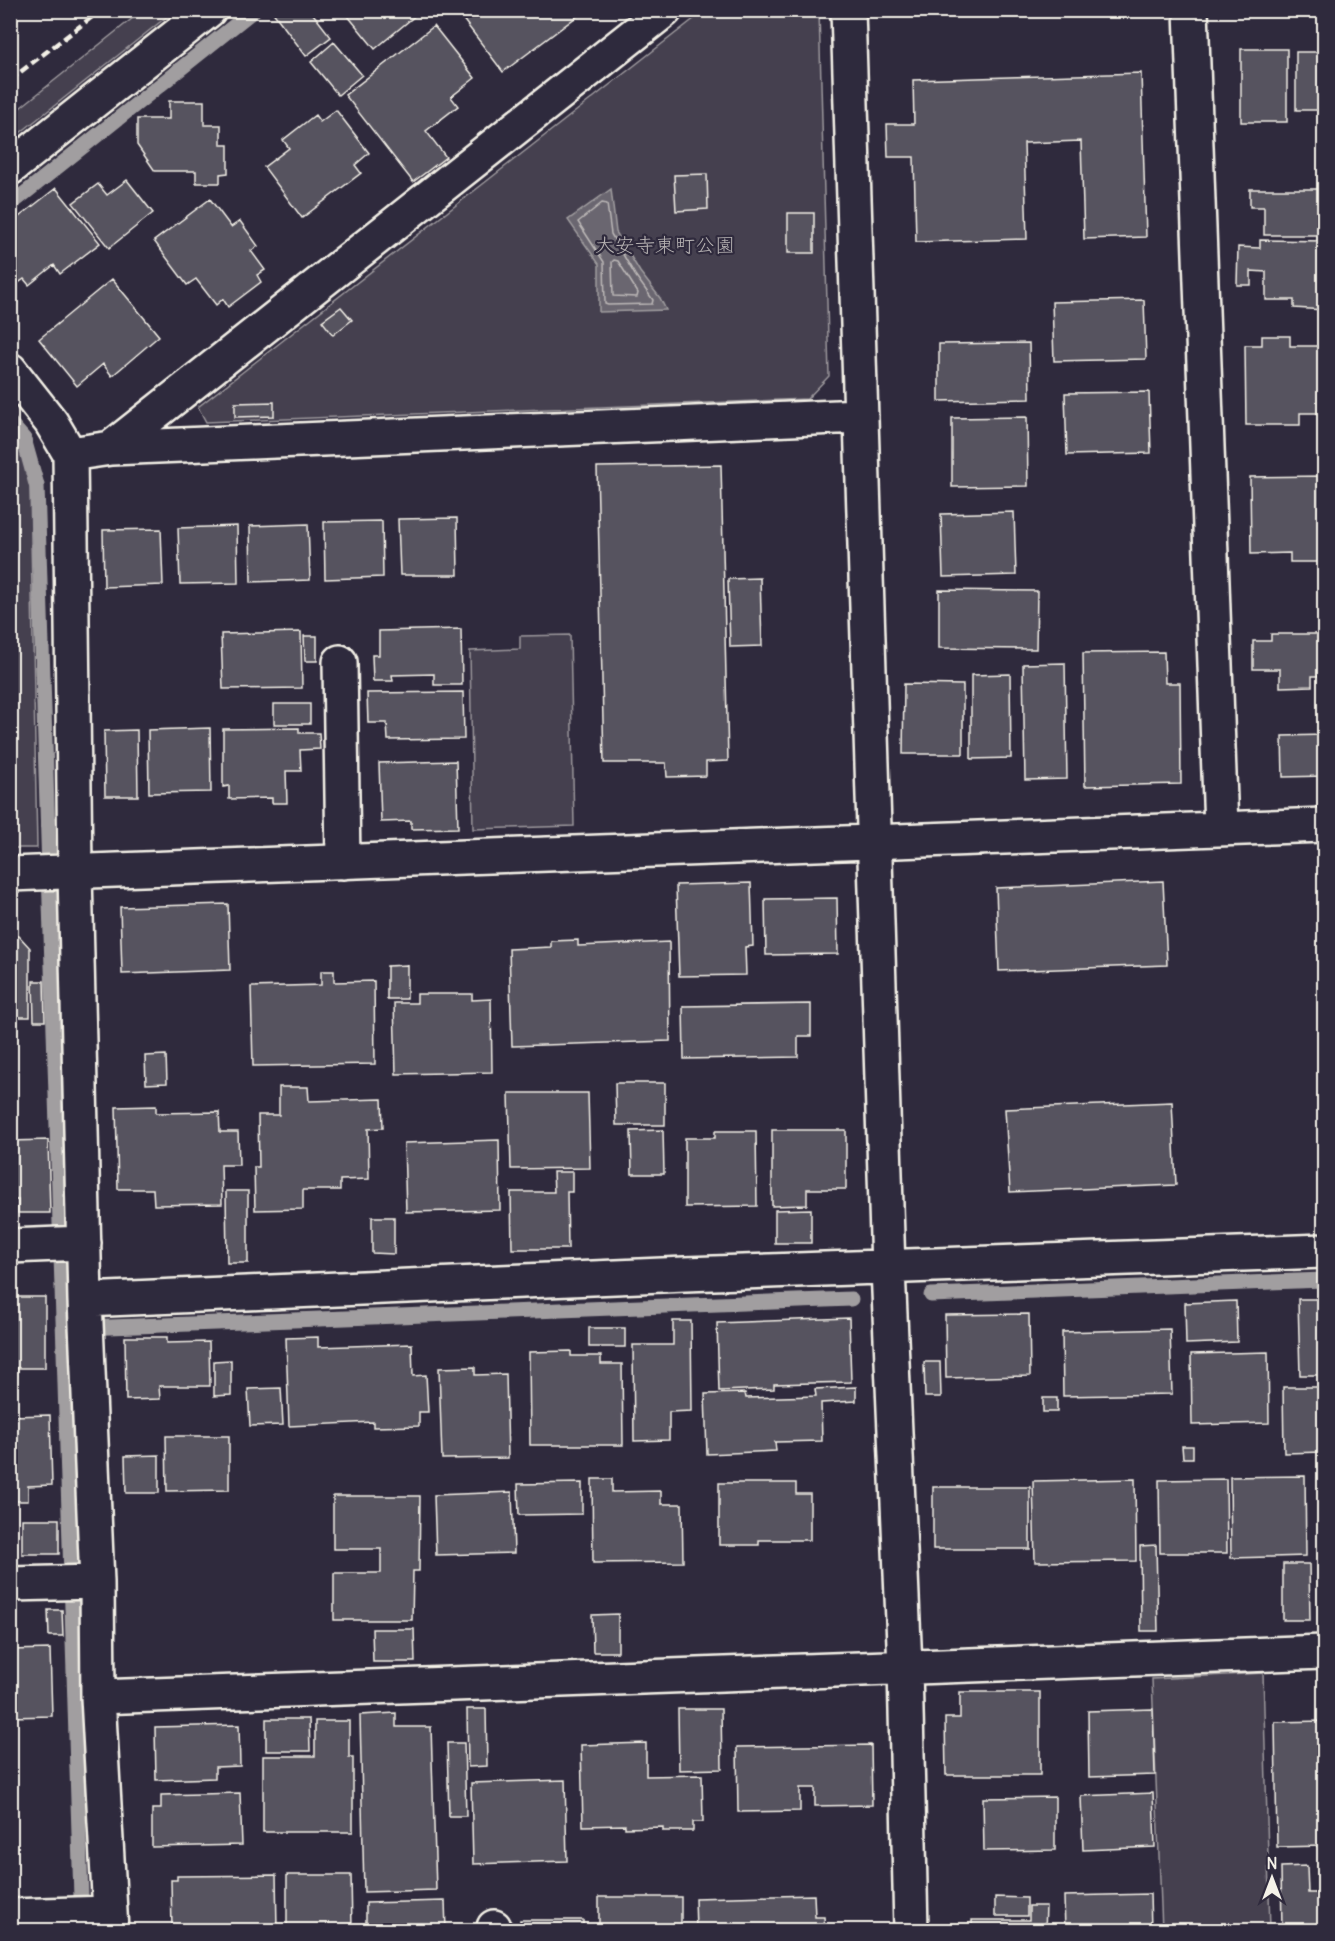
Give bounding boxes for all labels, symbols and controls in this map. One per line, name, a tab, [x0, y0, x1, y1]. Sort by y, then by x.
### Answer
park label: 大安寺東町公園	[595, 232, 735, 257]
north arrow	[1242, 1848, 1302, 1908]
text: N	[1266, 1853, 1278, 1873]

